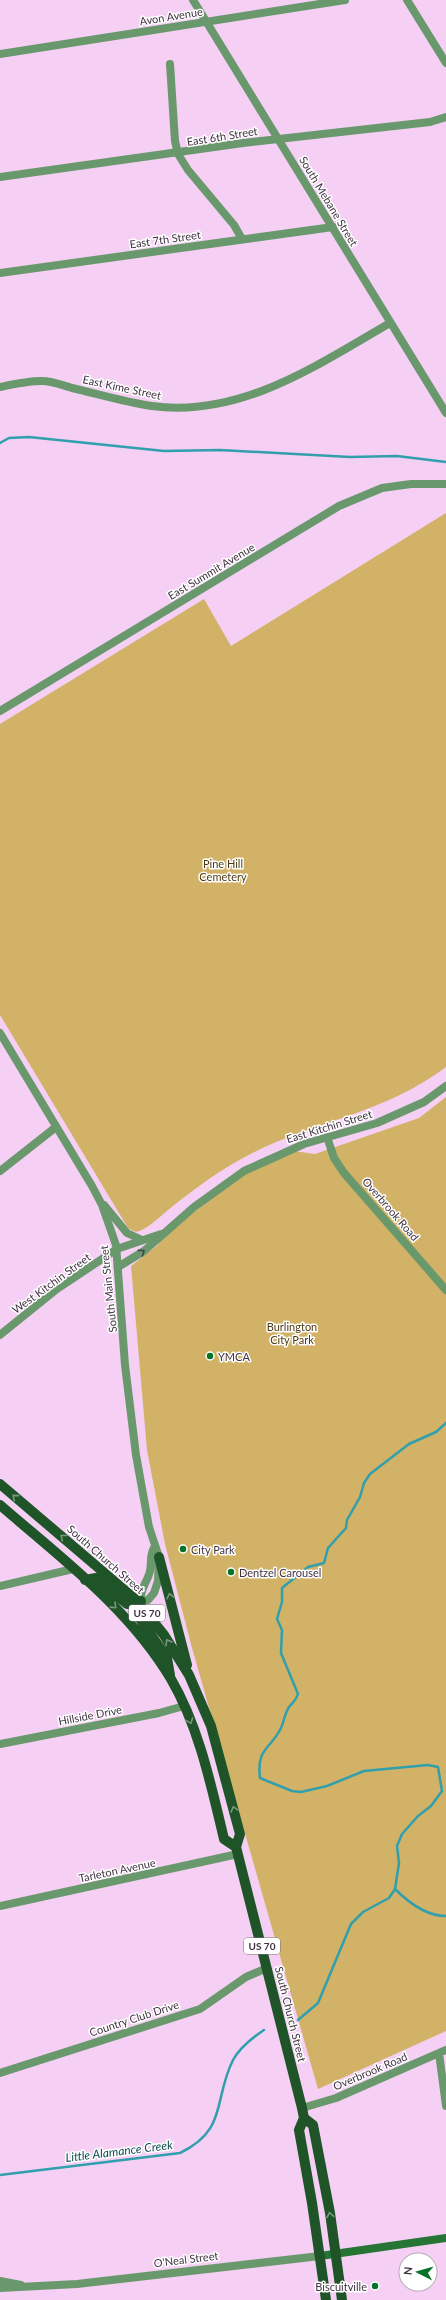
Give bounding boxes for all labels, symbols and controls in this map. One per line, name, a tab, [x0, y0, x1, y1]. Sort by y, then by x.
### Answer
street label: Avon Avenue	[138, 5, 204, 27]
street label: East 6th Street	[186, 124, 258, 148]
street label: South Mebane Street	[297, 154, 361, 248]
street label: East 7th Street	[129, 228, 201, 250]
street label: East Kime Street	[82, 372, 162, 402]
street label: East Summit Avenue	[165, 540, 257, 602]
park label: Pine Hill Cemetery	[199, 857, 247, 883]
street label: East Kitchin Street	[285, 1107, 374, 1145]
street label: Overbrook Road	[360, 1175, 422, 1243]
street label: South Main Street	[97, 1245, 119, 1333]
one-way arrow	[138, 1249, 145, 1257]
street label: West Kitchin Street	[9, 1250, 93, 1316]
park label: Burlington City Park	[267, 1320, 317, 1346]
place label: YMCA	[218, 1350, 250, 1363]
marker: YMCA	[205, 1351, 215, 1361]
one-way arrow	[12, 1494, 19, 1501]
street label: South Church Street	[65, 1522, 147, 1596]
one-way arrow	[61, 1535, 68, 1542]
place label: City Park	[191, 1543, 235, 1556]
marker: City Park	[178, 1544, 188, 1554]
place label: Dentzel Carousel	[239, 1566, 321, 1579]
marker: Dentzel Carousel	[226, 1567, 236, 1577]
one-way arrow	[166, 1593, 174, 1599]
one-way arrow	[109, 1601, 117, 1608]
road number: US 70	[129, 1605, 165, 1621]
one-way arrow	[166, 1639, 173, 1646]
street label: Hillside Drive	[57, 1702, 123, 1728]
one-way arrow	[185, 1717, 193, 1724]
one-way arrow	[230, 1806, 239, 1813]
street label: Tarleton Avenue	[77, 1855, 157, 1884]
road number: US 70	[244, 1938, 280, 1954]
street label: South Church Street	[273, 1965, 309, 2063]
street label: Country Club Drive	[88, 1997, 180, 2039]
street label: Overbrook Road	[331, 2050, 409, 2092]
water label: Little Alamance Creek	[65, 2137, 174, 2165]
one-way arrow	[326, 2212, 335, 2218]
street label: O'Neal Street	[153, 2249, 219, 2269]
north arrow	[398, 2252, 438, 2292]
text: N	[401, 2266, 414, 2276]
place label: Biscuitville	[315, 2280, 367, 2293]
marker: Biscuitville	[370, 2281, 380, 2291]

